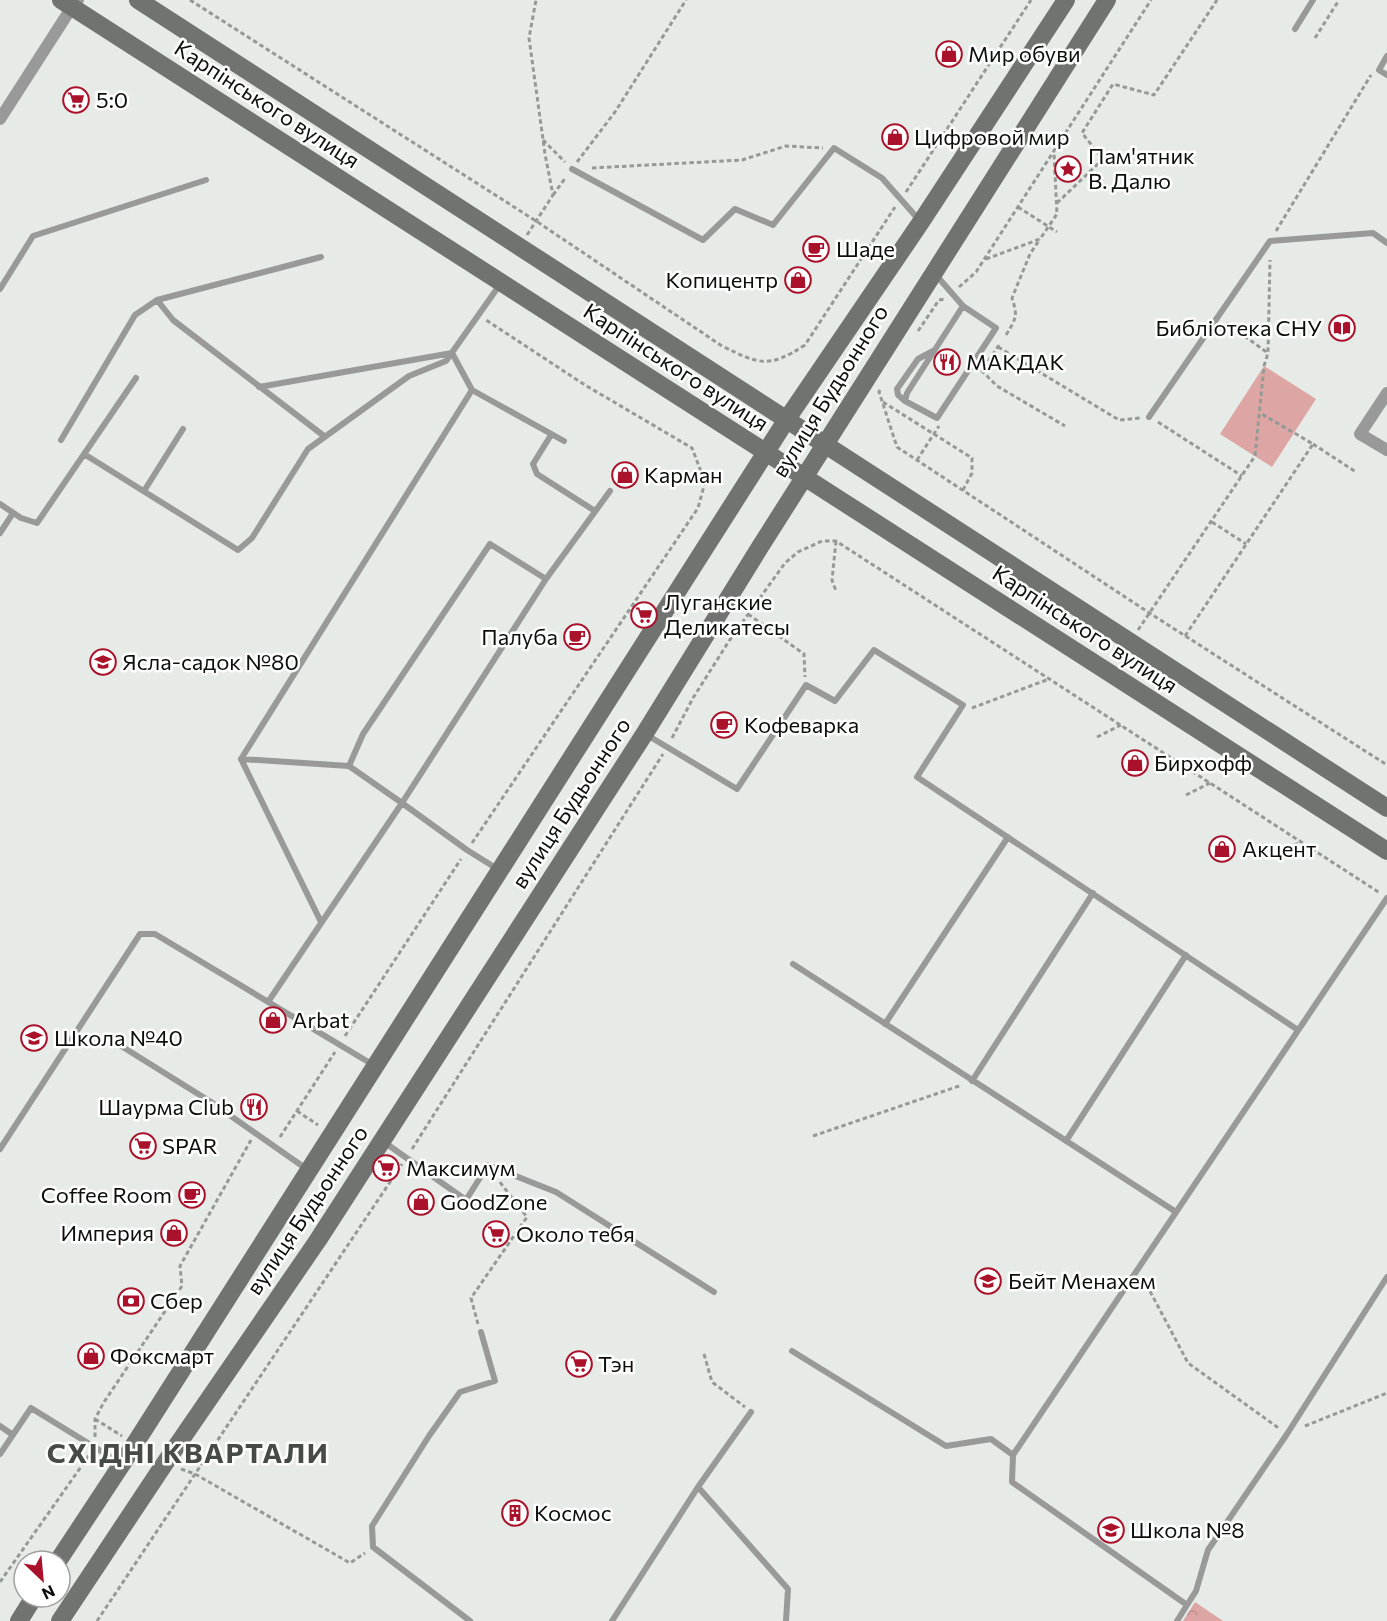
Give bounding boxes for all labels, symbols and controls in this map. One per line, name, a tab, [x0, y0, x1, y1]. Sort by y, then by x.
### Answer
street label: Карпінського вулиця	[170, 34, 365, 173]
shop icon: Мир обуви	[934, 39, 964, 69]
place label: Мир обуви	[968, 40, 1081, 67]
supermarket icon: 5:0	[61, 85, 91, 115]
place label: 5:0	[96, 86, 128, 113]
shop icon: Цифровой мир	[880, 122, 910, 152]
place label: Цифровой мир	[914, 123, 1070, 150]
place label: Пам'ятник В. Далю	[1088, 142, 1195, 194]
place icon: Пам'ятник В. Далю	[1053, 154, 1083, 184]
cafe icon: Шаде	[801, 234, 831, 264]
place label: Шаде	[836, 235, 895, 262]
shop icon: Копицентр	[783, 265, 813, 295]
place label: Копицентр	[666, 266, 778, 293]
street label: Карпінського вулиця	[579, 297, 774, 436]
street label: вулиця Будьонного	[766, 300, 894, 482]
library icon: Библіотека СНУ	[1327, 313, 1357, 343]
place label: Библіотека СНУ	[1155, 314, 1322, 341]
restaurant icon: МАКДАК	[932, 347, 962, 377]
place label: МАКДАК	[966, 348, 1064, 375]
shop icon: Карман	[610, 460, 640, 490]
place label: Карман	[644, 461, 723, 488]
street label: Карпінського вулиця	[988, 559, 1183, 698]
place label: Луганские Деликатесы	[664, 588, 790, 640]
supermarket icon: Луганские Деликатесы	[629, 600, 659, 630]
cafe icon: Палуба	[562, 622, 592, 652]
place label: Палуба	[481, 623, 558, 650]
school or university icon: Ясла-садок №80	[88, 647, 118, 677]
place label: Ясла-садок №80	[122, 648, 299, 675]
cafe icon: Кофеварка	[709, 710, 739, 740]
place label: Кофеварка	[744, 711, 859, 738]
street label: вулиця Будьонного	[505, 712, 636, 893]
shop icon: Бирхофф	[1120, 748, 1150, 778]
place label: Бирхофф	[1154, 749, 1252, 776]
shop icon: Акцент	[1207, 834, 1237, 864]
place label: Акцент	[1242, 835, 1316, 862]
shop icon: Arbat	[258, 1005, 288, 1035]
place label: Arbat	[292, 1006, 350, 1033]
school or university icon: Школа №40	[19, 1023, 49, 1053]
place label: Школа №40	[54, 1024, 183, 1051]
restaurant icon: Шаурма Club	[239, 1092, 269, 1122]
place label: Шаурма Club	[98, 1093, 234, 1120]
street label: вулиця Будьонного	[240, 1120, 373, 1299]
supermarket icon: SPAR	[128, 1131, 158, 1161]
place label: SPAR	[162, 1132, 218, 1159]
supermarket icon: Максимум	[371, 1153, 401, 1183]
place label: Максимум	[406, 1154, 516, 1181]
cafe icon: Coffee Room	[177, 1180, 207, 1210]
place label: Coffee Room	[41, 1181, 172, 1208]
shop icon: GoodZone	[406, 1187, 436, 1217]
place label: GoodZone	[440, 1188, 547, 1215]
shop icon: Империя	[159, 1218, 189, 1248]
place label: Империя	[61, 1219, 154, 1246]
supermarket icon: Около тебя	[481, 1219, 511, 1249]
place label: Около тебя	[516, 1220, 635, 1247]
school or university icon: Бейт Менахем	[973, 1266, 1003, 1296]
place label: Бейт Менахем	[1008, 1267, 1156, 1294]
bank icon: Сбер	[116, 1286, 146, 1316]
place label: Сбер	[150, 1287, 203, 1314]
shop icon: Фоксмарт	[76, 1341, 106, 1371]
place label: Фоксмарт	[110, 1342, 214, 1369]
supermarket icon: Тэн	[564, 1349, 594, 1379]
place label: Тэн	[598, 1350, 634, 1377]
district label: СХІДНІ КВАРТАЛИ	[47, 1435, 329, 1469]
building icon: Космос	[500, 1498, 530, 1528]
place label: Космос	[534, 1499, 612, 1526]
school or university icon: Школа №8	[1096, 1515, 1126, 1545]
place label: Школа №8	[1130, 1516, 1245, 1543]
north arrow	[12, 1549, 72, 1609]
text: N	[39, 1582, 58, 1604]

